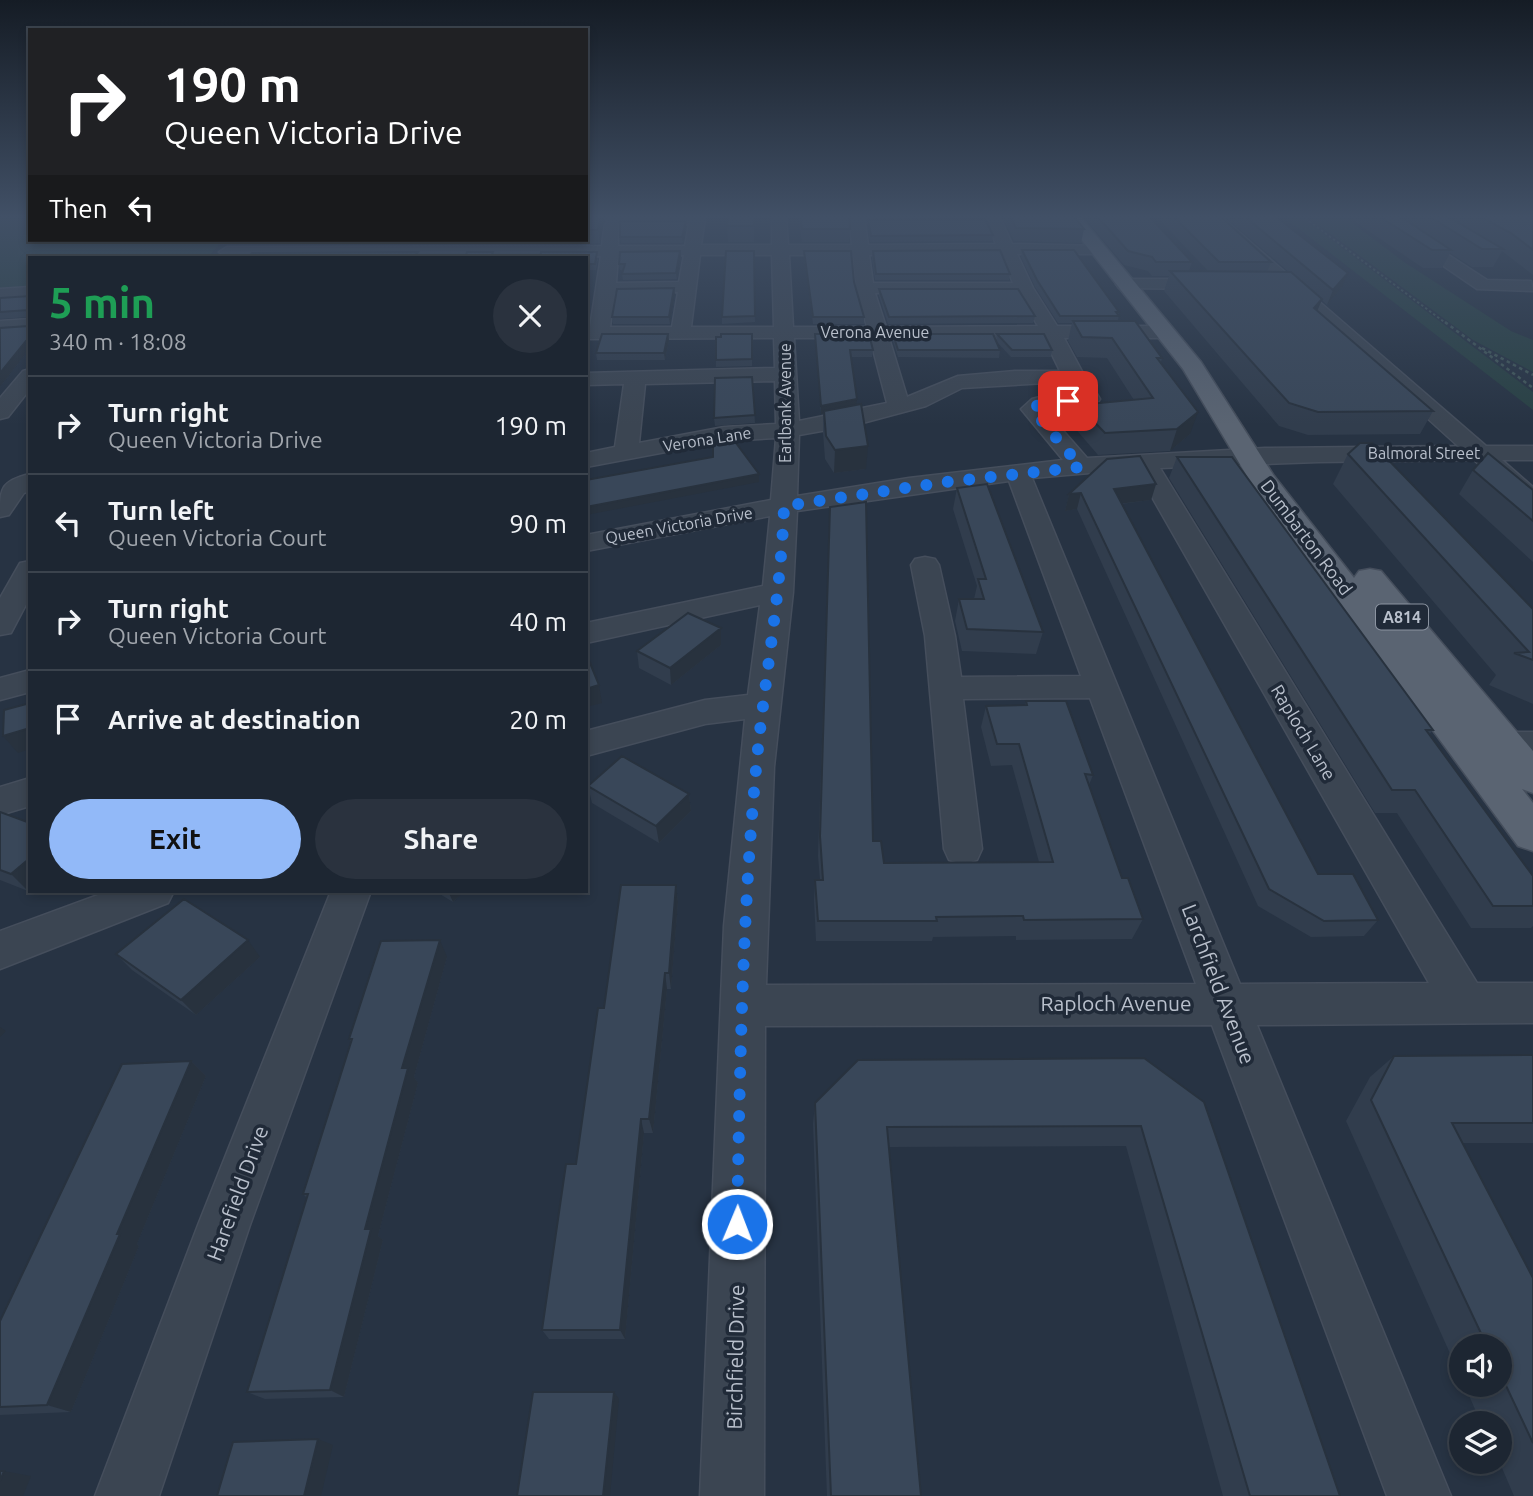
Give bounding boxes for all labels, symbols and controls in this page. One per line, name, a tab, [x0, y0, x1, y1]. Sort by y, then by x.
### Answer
icon: right	[49, 56, 140, 147]
text: 190 m	[164, 56, 301, 111]
text: Queen Victoria Drive	[164, 114, 463, 150]
icon: left	[122, 189, 160, 227]
text: Then	[49, 194, 108, 223]
text: 5 min	[49, 279, 155, 326]
button: close	[493, 279, 567, 353]
street label: Verona Avenue	[821, 323, 929, 341]
text: 340 m · 18:08	[49, 329, 187, 354]
street label: Earlbank Avenue	[776, 343, 794, 463]
pin	[1038, 371, 1098, 431]
icon: arrive	[1049, 382, 1087, 420]
text: Turn right	[108, 398, 229, 427]
icon: right	[49, 406, 87, 444]
text: 190 m	[495, 411, 567, 440]
street label: Verona Lane	[662, 423, 752, 455]
text: Queen Victoria Drive	[108, 427, 323, 452]
street label: Balmoral Street	[1368, 444, 1481, 462]
street label: Dumbarton Road	[1257, 476, 1357, 598]
text: Turn left	[108, 496, 214, 525]
street label: Queen Victoria Drive	[604, 503, 754, 547]
icon: left	[49, 504, 87, 542]
text: 90 m	[509, 509, 567, 538]
text: Queen Victoria Court	[108, 525, 327, 550]
text: Turn right	[108, 594, 229, 623]
icon: right	[49, 602, 87, 640]
road number: A814	[1376, 604, 1428, 630]
text: 40 m	[509, 607, 567, 636]
text: Queen Victoria Court	[108, 623, 327, 648]
street label: Raploch Lane	[1268, 681, 1340, 783]
icon: arrive	[49, 700, 87, 738]
text: Arrive at destination	[108, 705, 361, 734]
text: 20 m	[509, 705, 567, 734]
button: Exit	[49, 799, 301, 879]
button: Share	[315, 799, 567, 879]
street label: Larchfield Avenue	[1177, 901, 1261, 1067]
street label: Raploch Avenue	[1040, 991, 1192, 1015]
street label: Harefield Drive	[201, 1122, 273, 1264]
position arrow	[700, 1187, 774, 1261]
street label: Birchfield Drive	[722, 1284, 748, 1430]
map controls	[1449, 1334, 1512, 1474]
button: sound	[1449, 1334, 1512, 1397]
button: layers	[1449, 1411, 1512, 1474]

